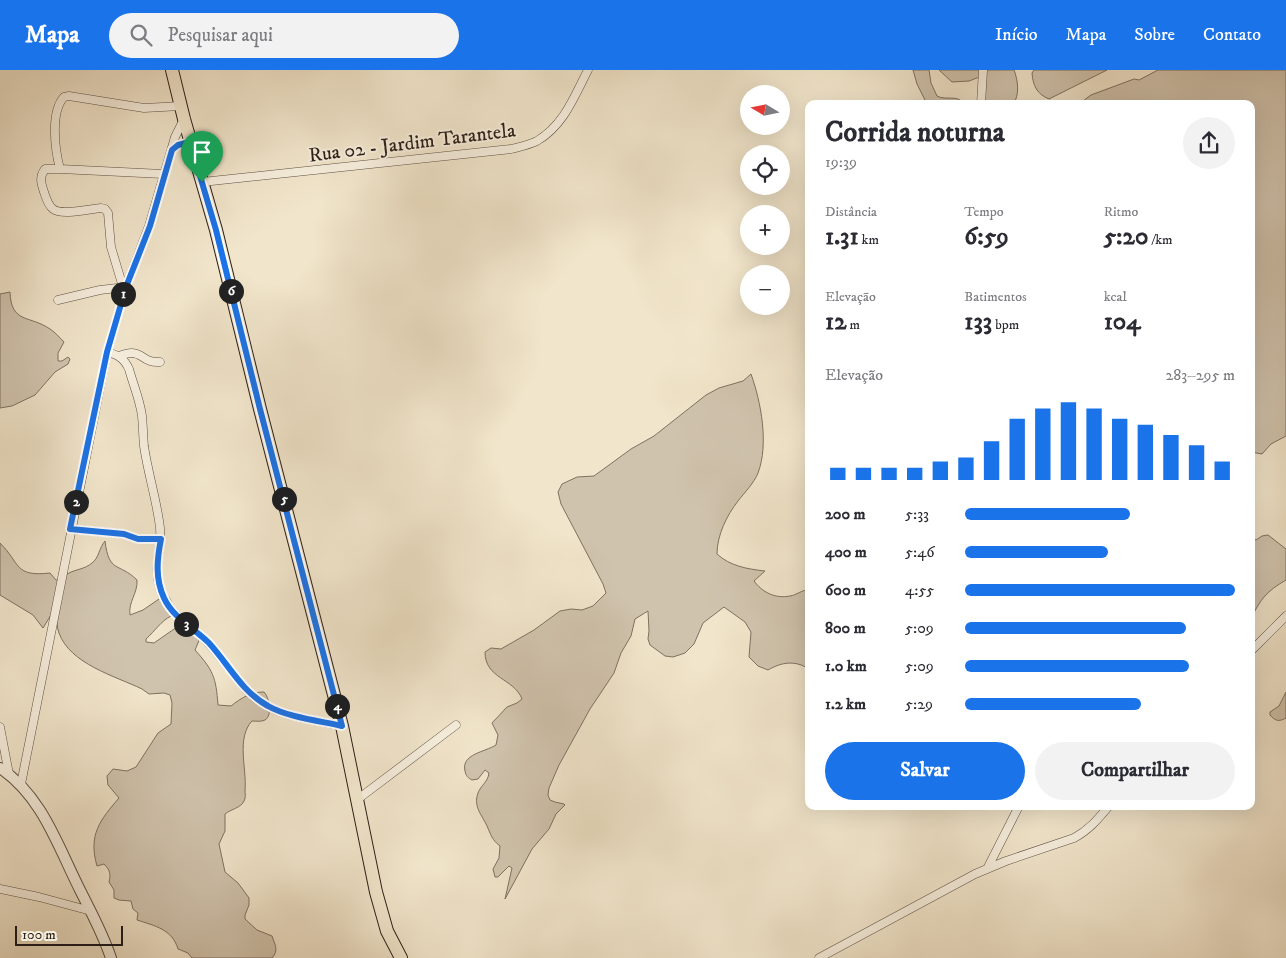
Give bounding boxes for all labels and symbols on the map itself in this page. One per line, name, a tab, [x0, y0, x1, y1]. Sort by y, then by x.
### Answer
north arrow	[740, 85, 790, 135]
street label: Rua 02 - Jardim Tarantela	[307, 118, 518, 169]
pin	[181, 131, 223, 182]
pin: 6	[218, 278, 244, 304]
pin: 1	[110, 282, 136, 306]
pin: 5	[272, 486, 296, 512]
pin: 2	[64, 490, 88, 514]
pin: 3	[174, 612, 198, 636]
pin: 4	[324, 694, 350, 718]
scale bar	[15, 923, 122, 946]

